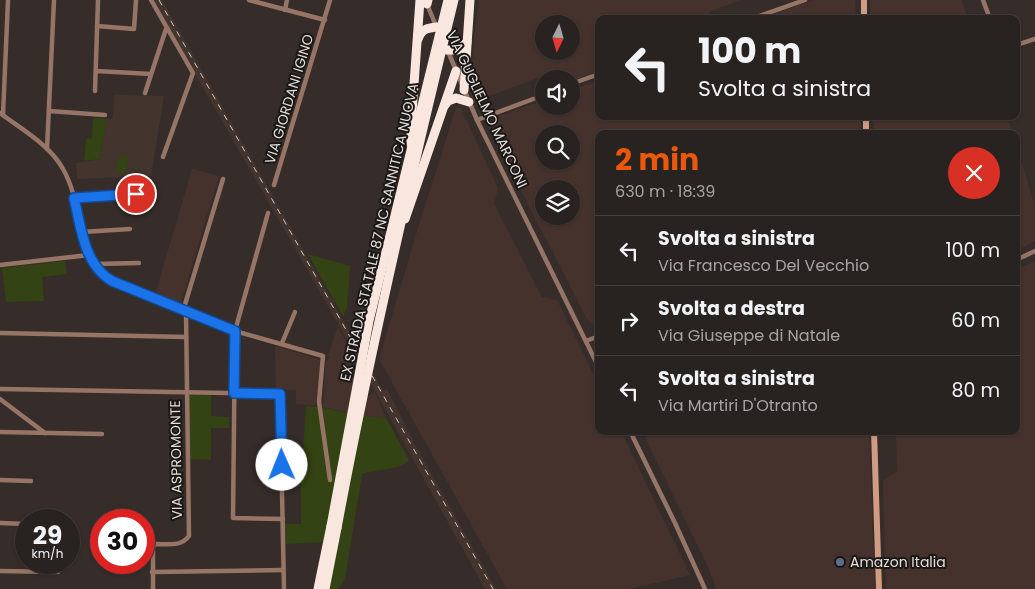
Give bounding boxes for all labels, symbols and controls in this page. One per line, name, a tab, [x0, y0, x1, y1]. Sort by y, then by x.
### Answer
north arrow	[535, 15, 580, 60]
map controls	[535, 15, 580, 225]
text: 100 m	[698, 26, 801, 75]
street label: VIA GUGLIELMO MARCONI	[442, 27, 532, 191]
street label: VIA GIORDANI IGINO	[260, 32, 318, 166]
icon: left	[615, 35, 680, 100]
button: sound	[535, 70, 580, 115]
text: Svolta a sinistra	[698, 73, 871, 104]
street label: EX STRADA STATALE 87 NC SANNITICA NUOVA	[335, 81, 423, 383]
button: search	[535, 125, 580, 170]
text: 2 min	[615, 138, 699, 181]
button: close	[948, 147, 1000, 199]
pin	[115, 173, 157, 215]
icon: arrive	[122, 180, 150, 208]
button: layers	[535, 180, 580, 225]
text: 630 m · 18:39	[615, 180, 715, 203]
text: Svolta a sinistra	[658, 225, 815, 252]
icon: left	[615, 237, 643, 265]
text: 100 m	[945, 237, 1000, 264]
text: Via Francesco Del Vecchio	[658, 254, 869, 277]
text: Svolta a destra	[658, 295, 805, 322]
icon: right	[615, 307, 643, 335]
text: 60 m	[951, 307, 1000, 334]
text: Via Giuseppe di Natale	[658, 324, 840, 347]
text: Svolta a sinistra	[658, 365, 815, 392]
icon: left	[615, 377, 643, 405]
text: 80 m	[951, 377, 1000, 404]
text: Via Martiri D'Otranto	[658, 394, 818, 417]
street label: VIA ASPROMONTE	[165, 400, 187, 520]
position arrow	[255, 438, 307, 490]
speed limit sign: 30	[90, 509, 155, 574]
text: 29	[33, 518, 62, 553]
text: km/h	[32, 545, 63, 562]
place label: Amazon Italia	[850, 552, 946, 572]
marker: Amazon Italia	[834, 556, 846, 568]

